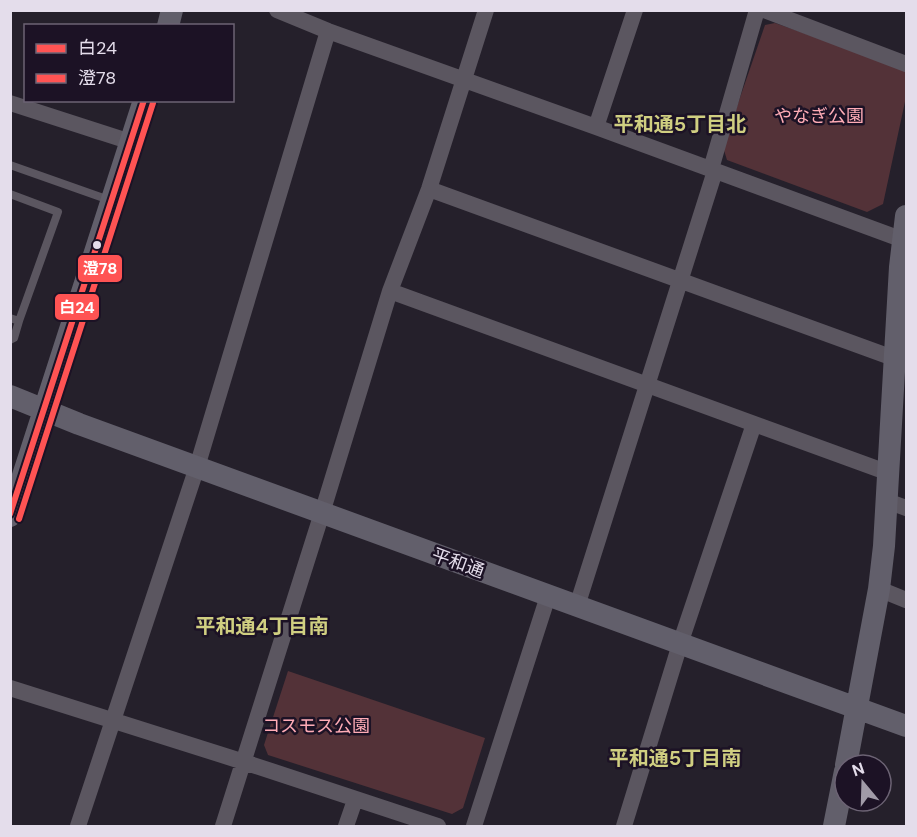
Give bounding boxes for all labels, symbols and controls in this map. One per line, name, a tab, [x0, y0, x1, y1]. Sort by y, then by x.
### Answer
legend	[24, 24, 234, 102]
text: 白24	[78, 36, 117, 60]
text: 澄78	[78, 66, 116, 90]
park label: やなぎ公園	[774, 104, 864, 128]
district label: 平和通5丁目北	[614, 111, 746, 137]
unlabelled marker	[91, 239, 103, 251]
line badge: 澄78	[77, 254, 123, 283]
text: 澄78	[83, 258, 117, 279]
line badge: 白24	[54, 293, 100, 321]
text: 白24	[59, 297, 95, 318]
street label: 平和通	[429, 542, 487, 584]
district label: 平和通4丁目南	[196, 613, 329, 639]
park label: コスモス公園	[262, 714, 370, 738]
district label: 平和通5丁目南	[609, 745, 741, 771]
north arrow	[833, 753, 893, 813]
text: N	[849, 757, 867, 781]

